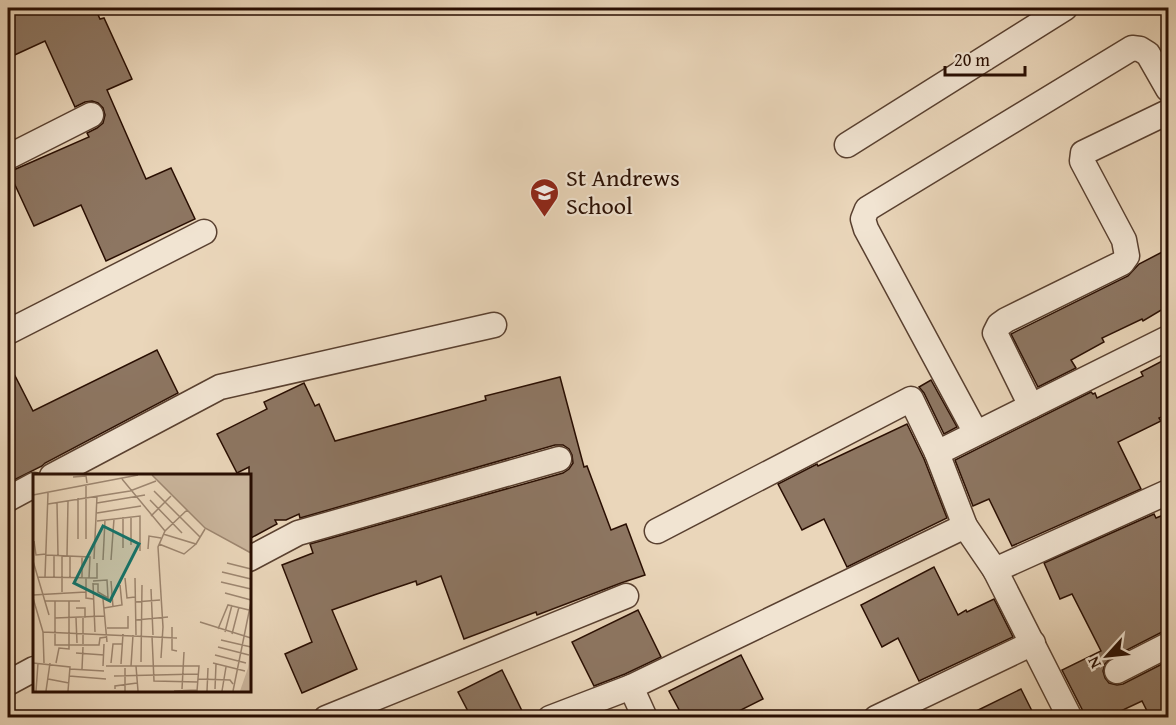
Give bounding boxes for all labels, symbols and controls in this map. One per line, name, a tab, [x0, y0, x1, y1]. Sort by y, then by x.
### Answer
scale bar	[945, 39, 1024, 77]
text: 20 m	[954, 46, 990, 73]
place label: St Andrews School	[566, 160, 680, 223]
school or university icon: St Andrews School	[529, 176, 561, 218]
inset map	[33, 474, 250, 692]
north arrow	[1077, 626, 1137, 686]
text: N	[1080, 652, 1107, 673]

